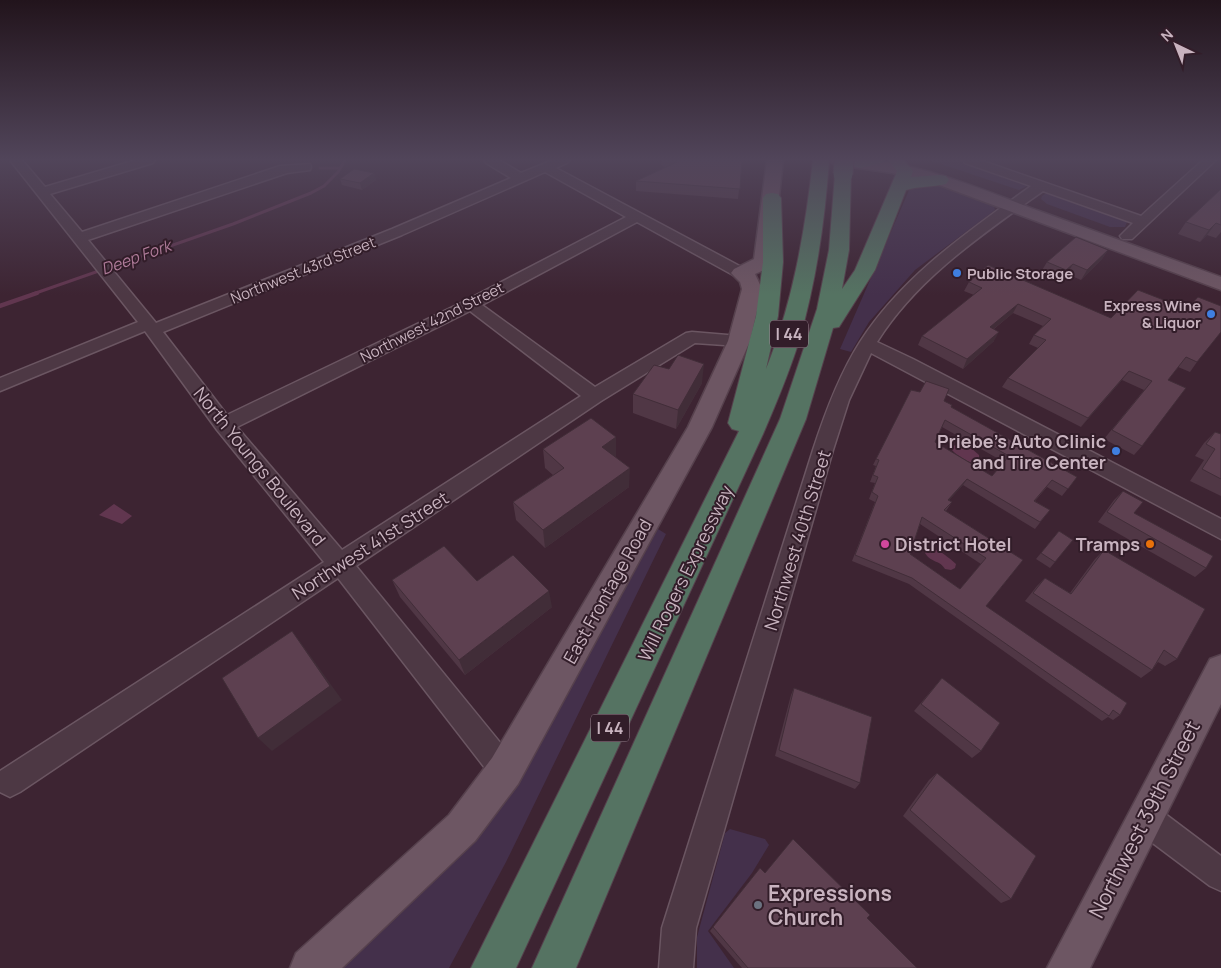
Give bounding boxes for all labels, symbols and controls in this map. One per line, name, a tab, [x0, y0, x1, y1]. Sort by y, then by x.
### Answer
north arrow	[1151, 20, 1201, 70]
text: N	[1157, 25, 1177, 46]
street label: Northwest 43rd Street	[227, 231, 379, 309]
water label: Deep Fork	[98, 233, 176, 280]
place label: Public Storage	[967, 263, 1073, 284]
marker: Public Storage	[951, 267, 963, 279]
street label: Northwest 42nd Street	[357, 277, 507, 367]
place label: Express Wine & Liquor	[1104, 295, 1201, 333]
marker: Express Wine & Liquor	[1205, 308, 1217, 320]
road number: I 44	[770, 320, 808, 348]
street label: North Youngs Boulevard	[188, 382, 332, 550]
place label: Priebe's Auto Clinic and Tire Center	[937, 429, 1106, 474]
marker: Priebe's Auto Clinic and Tire Center	[1110, 445, 1122, 457]
street label: Northwest 40th Street	[758, 447, 836, 633]
street label: Will Rogers Expressway	[632, 481, 738, 665]
street label: Northwest 41st Street	[287, 485, 453, 605]
street label: East Frontage Road	[557, 514, 657, 668]
place label: District Hotel	[895, 532, 1011, 556]
place label: Tramps	[1076, 532, 1140, 556]
marker: District Hotel	[879, 538, 891, 550]
marker: Tramps	[1144, 538, 1156, 550]
road number: I 44	[591, 714, 629, 741]
street label: Northwest 39th Street	[1082, 715, 1206, 923]
place label: Expressions Church	[768, 879, 892, 931]
marker: Expressions Church	[752, 899, 764, 911]

